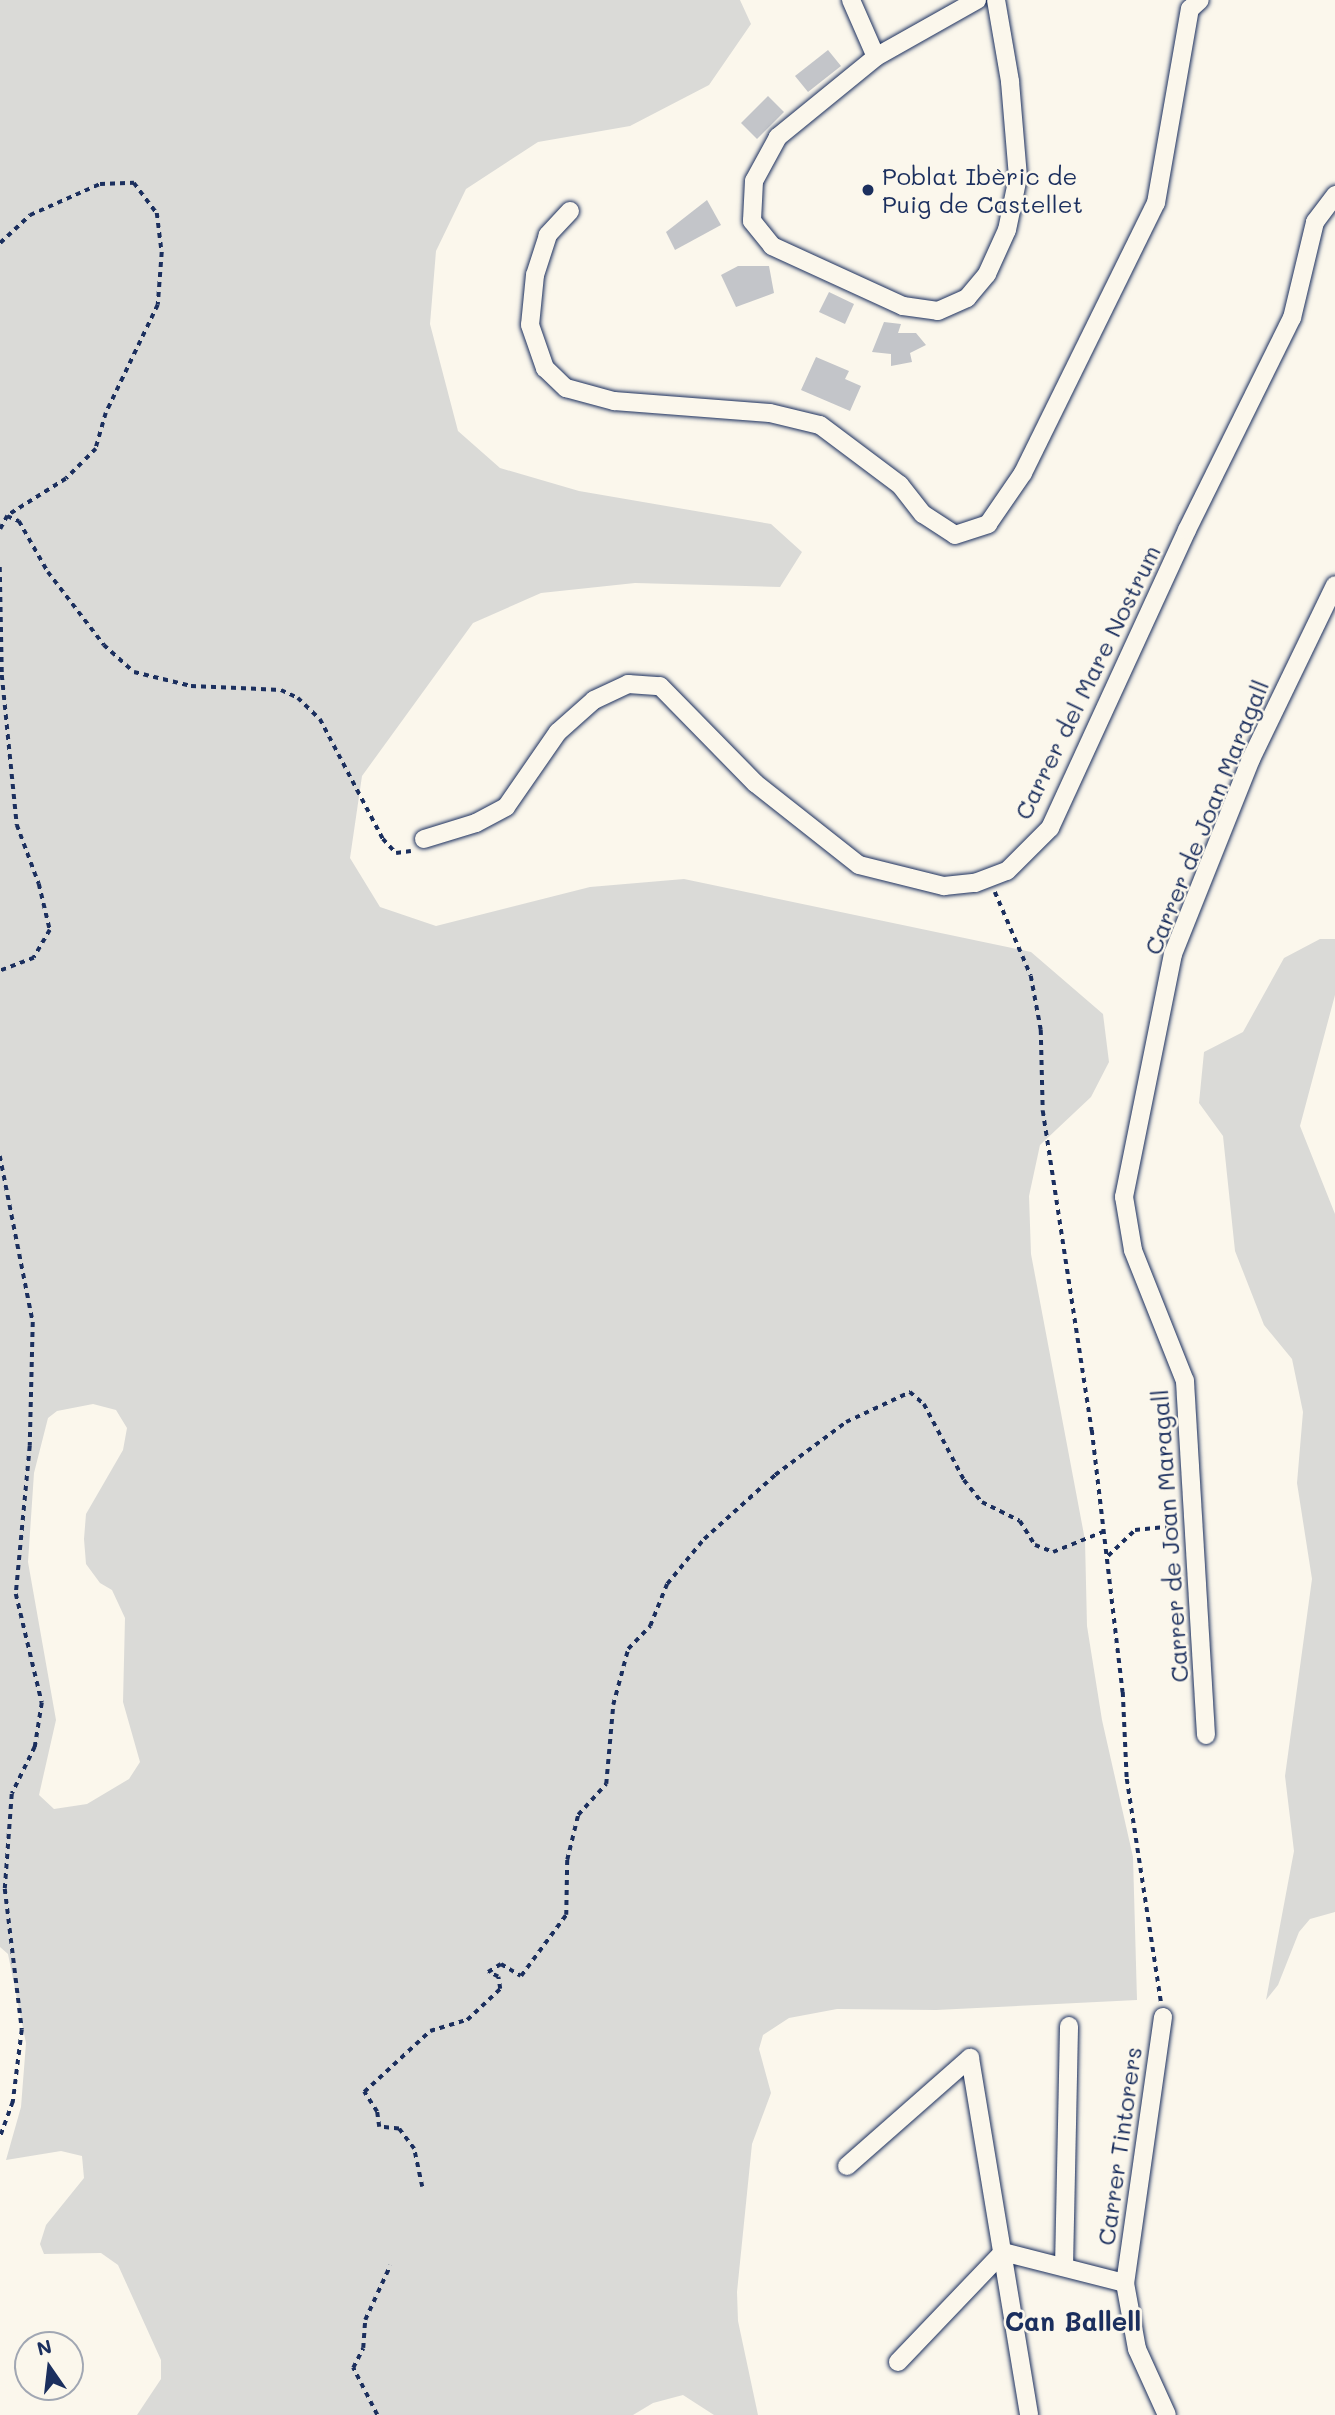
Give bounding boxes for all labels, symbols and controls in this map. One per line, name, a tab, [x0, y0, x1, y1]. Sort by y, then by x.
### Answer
place label: Poblat Ibèric de Puig de Castellet	[882, 162, 1083, 218]
marker: Poblat Ibèric de Puig de Castellet	[860, 182, 876, 198]
street label: Carrer del Mare Nostrum	[1008, 540, 1166, 824]
street label: Carrer de Joan Maragall	[1138, 675, 1274, 959]
street label: Carrer de Joan Maragall	[1144, 1388, 1194, 1684]
street label: Carrer Tintorers	[1091, 2045, 1147, 2247]
district label: Can Ballell	[1005, 2306, 1141, 2338]
north arrow	[14, 2331, 84, 2401]
text: N	[34, 2333, 54, 2361]

